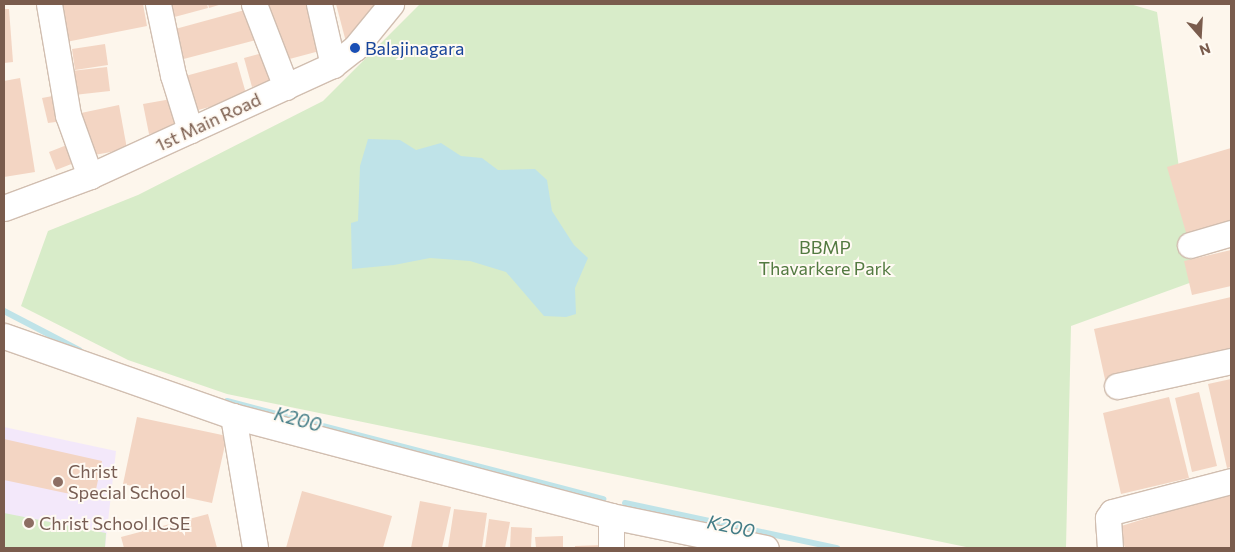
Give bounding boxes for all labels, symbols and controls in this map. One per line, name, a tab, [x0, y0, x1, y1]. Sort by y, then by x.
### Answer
north arrow	[1175, 10, 1225, 60]
place label: Balajinagara	[365, 37, 464, 59]
text: N	[1197, 40, 1213, 59]
marker: Balajinagara	[349, 42, 361, 54]
street label: 1st Main Road	[152, 88, 264, 156]
park label: BBMP Thavarkere Park	[758, 237, 892, 280]
water label: K200	[272, 402, 324, 436]
place label: Christ Special School	[68, 461, 186, 504]
marker: Christ Special School	[52, 476, 64, 488]
water label: K200	[705, 510, 757, 542]
place label: Christ School ICSE	[39, 512, 190, 534]
marker: Christ School ICSE	[23, 517, 35, 529]

